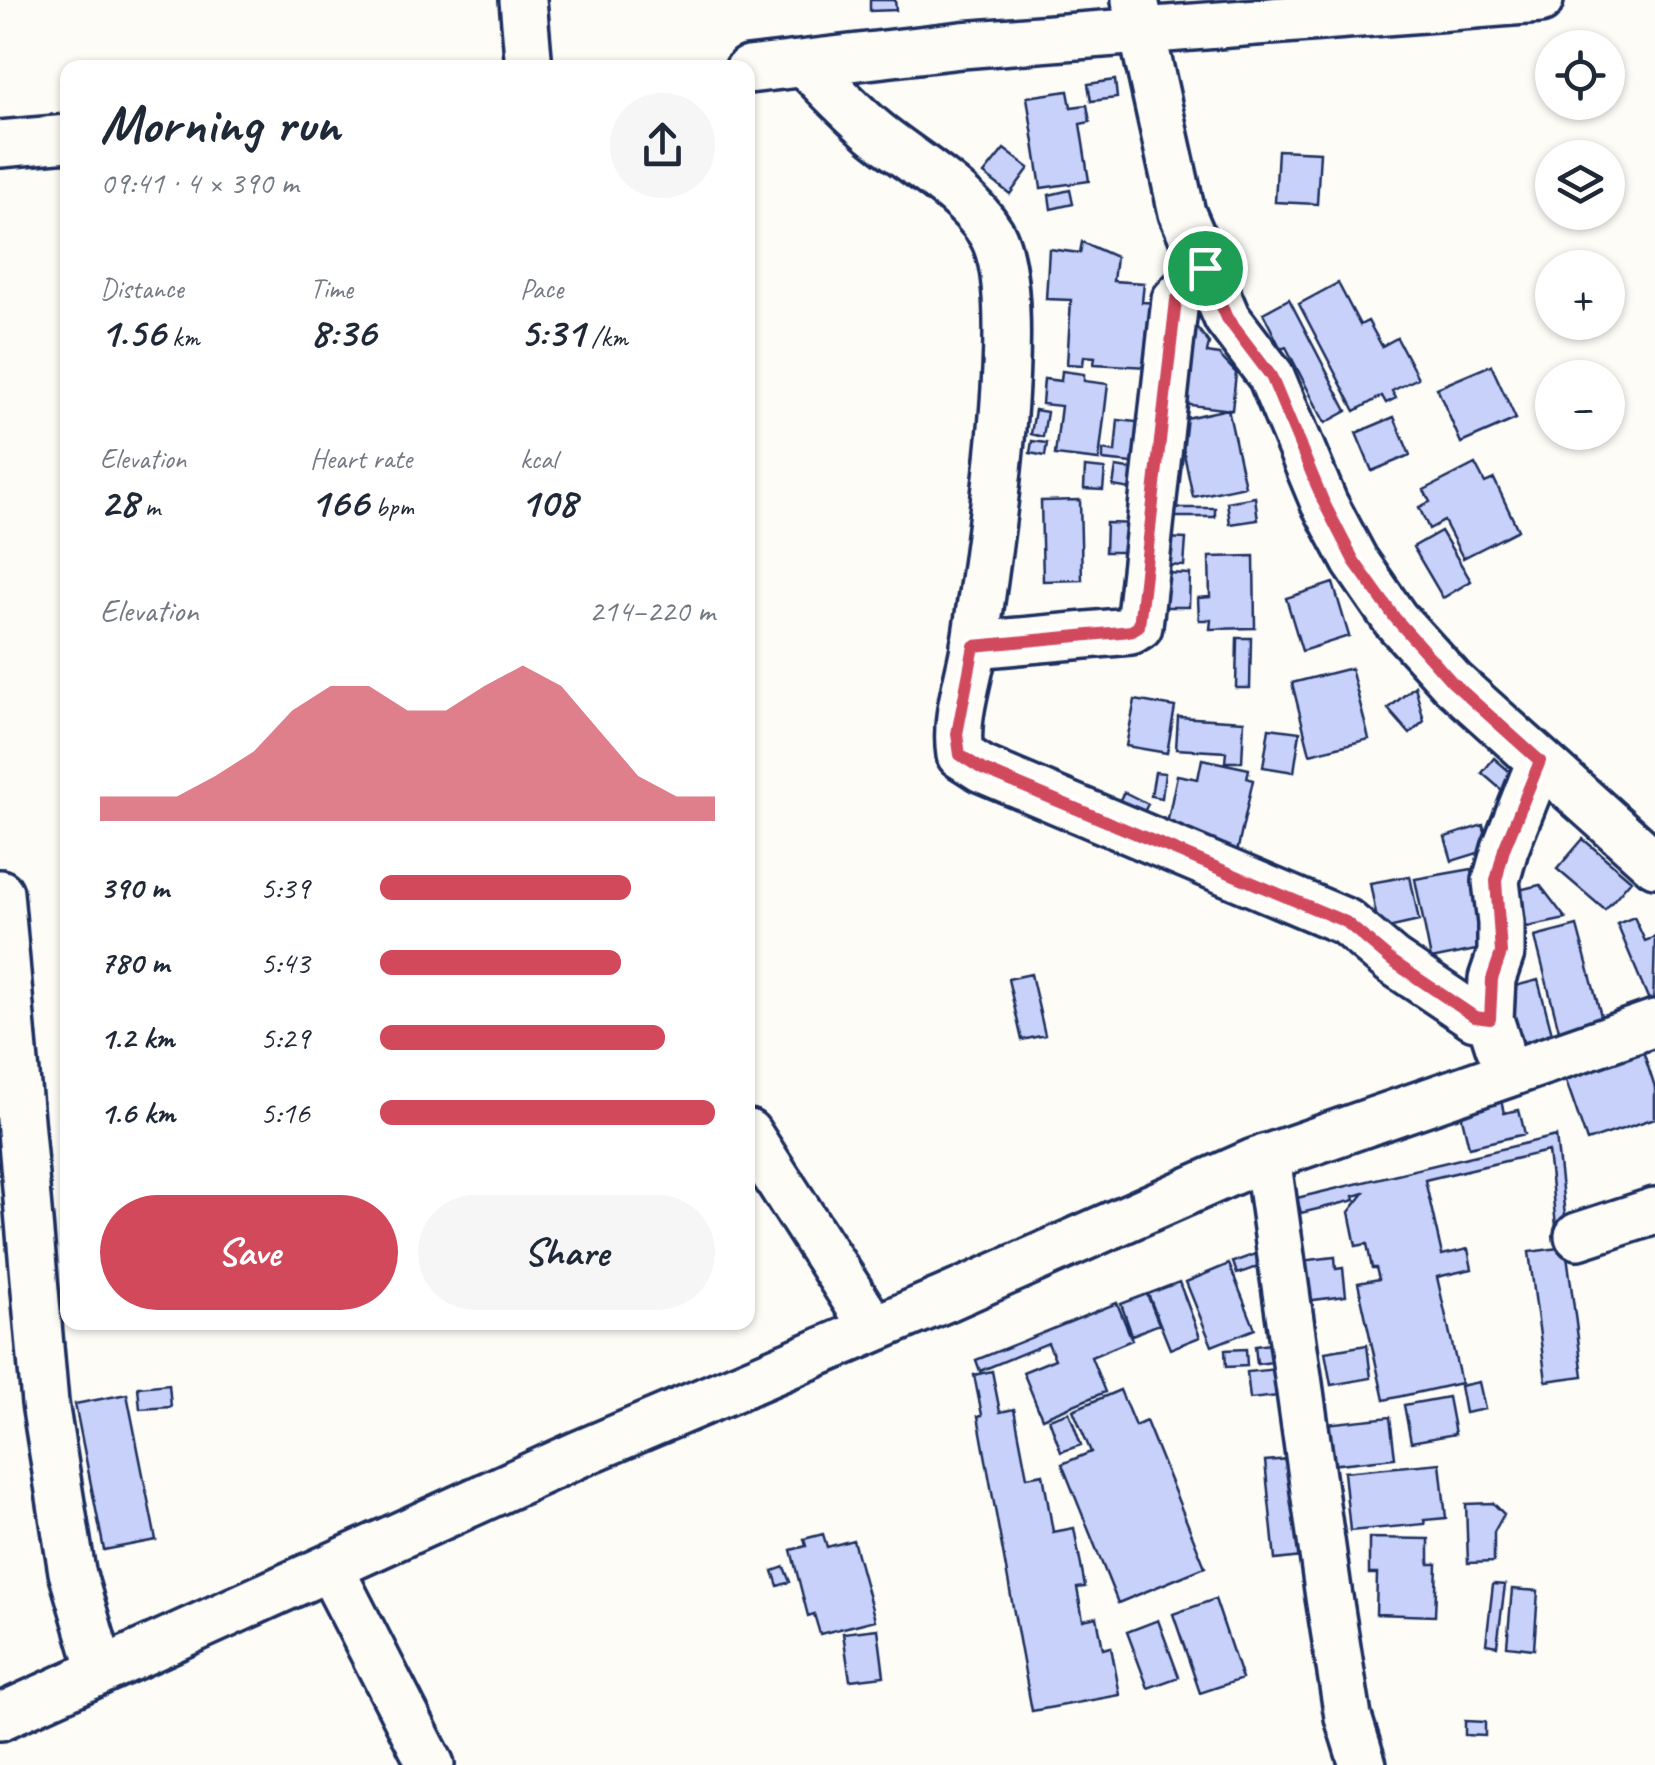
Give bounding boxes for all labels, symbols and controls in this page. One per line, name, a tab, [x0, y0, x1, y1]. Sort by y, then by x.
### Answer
map controls	[1535, 30, 1625, 450]
button: locate	[1535, 30, 1625, 120]
text: Morning run	[100, 89, 340, 159]
button: share	[610, 93, 715, 198]
button: layers	[1535, 140, 1625, 230]
text: 09:41 · 4 × 390 m	[100, 162, 298, 203]
pin	[1163, 226, 1248, 311]
icon: arrive	[1178, 241, 1233, 296]
button: +	[1535, 250, 1625, 340]
text: Distance	[100, 271, 184, 306]
text: Time	[310, 271, 353, 306]
text: Pace	[520, 271, 563, 306]
text: 1.56	[100, 306, 165, 359]
text: 8:36	[310, 306, 376, 359]
text: 5:31	[520, 306, 584, 359]
text: km	[165, 319, 199, 354]
text: /km	[584, 319, 628, 354]
button: −	[1535, 360, 1625, 450]
text: Elevation	[100, 441, 186, 476]
text: Heart rate	[310, 441, 412, 476]
text: kcal	[520, 441, 557, 476]
text: 28	[100, 476, 138, 529]
text: 166	[310, 476, 368, 529]
text: 108	[520, 476, 577, 529]
text: m	[138, 489, 160, 524]
text: bpm	[368, 489, 414, 524]
text: Elevation	[100, 590, 198, 631]
text: 214–220 m	[589, 590, 715, 631]
text: 390 m	[100, 867, 169, 908]
text: 5:39	[260, 867, 310, 908]
text: 780 m	[100, 942, 169, 983]
text: 5:43	[260, 942, 310, 983]
text: 1.2 km	[100, 1017, 174, 1058]
text: 5:29	[260, 1017, 310, 1058]
text: 1.6 km	[100, 1092, 175, 1133]
text: 5:16	[260, 1092, 310, 1133]
button: Save	[100, 1195, 398, 1310]
button: Share	[418, 1195, 715, 1310]

